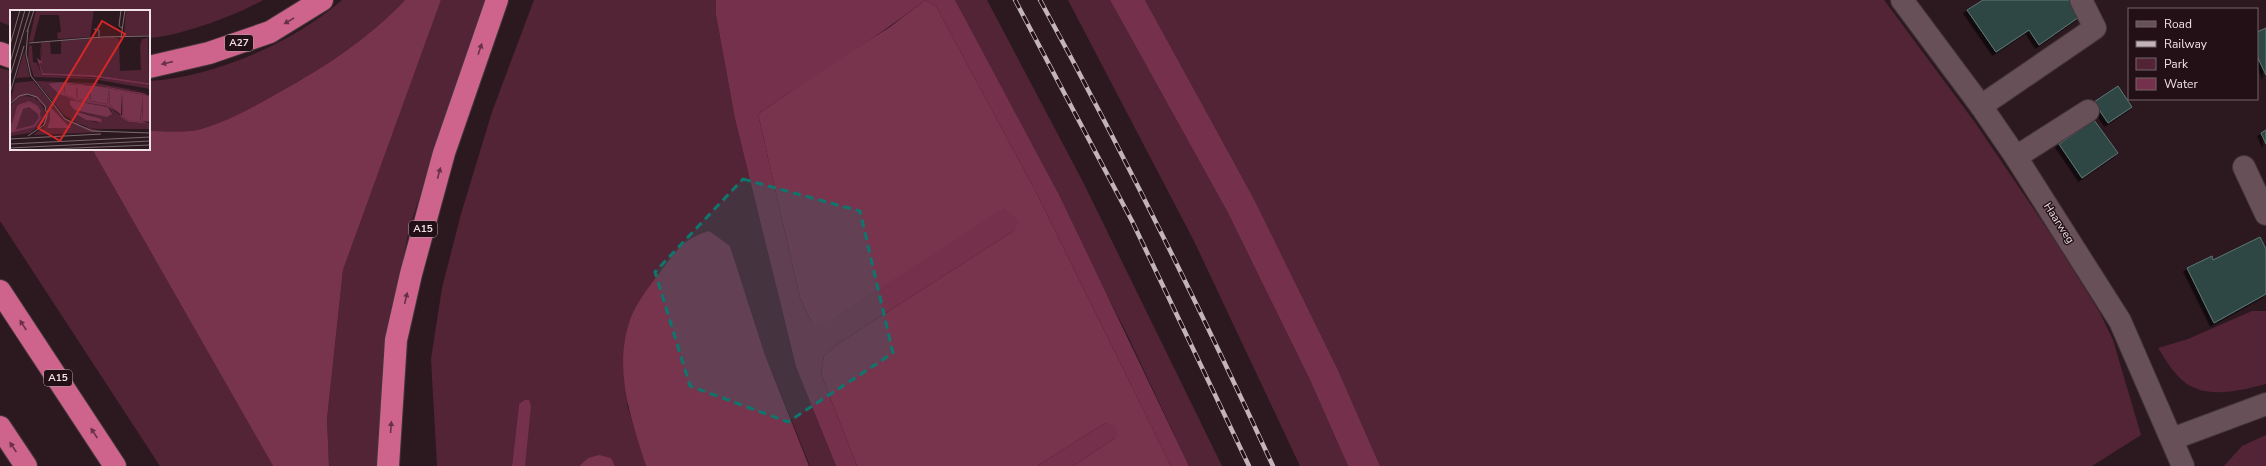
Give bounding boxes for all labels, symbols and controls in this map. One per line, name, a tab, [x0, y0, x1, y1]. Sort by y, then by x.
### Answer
legend	[2128, 8, 2258, 100]
inset map	[10, 10, 150, 150]
text: Road	[2164, 16, 2192, 32]
one-way arrow	[283, 17, 295, 24]
road number: A27	[225, 35, 253, 51]
text: Railway	[2164, 36, 2208, 52]
one-way arrow	[477, 43, 483, 55]
text: Park	[2164, 56, 2189, 72]
one-way arrow	[160, 61, 173, 67]
text: Water	[2164, 76, 2198, 92]
one-way arrow	[436, 166, 442, 178]
street label: Haarweg	[2040, 200, 2078, 246]
road number: A15	[409, 221, 437, 237]
one-way arrow	[403, 292, 409, 304]
one-way arrow	[19, 319, 26, 331]
road number: A15	[44, 370, 72, 386]
one-way arrow	[387, 421, 394, 433]
one-way arrow	[90, 428, 98, 438]
one-way arrow	[9, 441, 17, 452]

